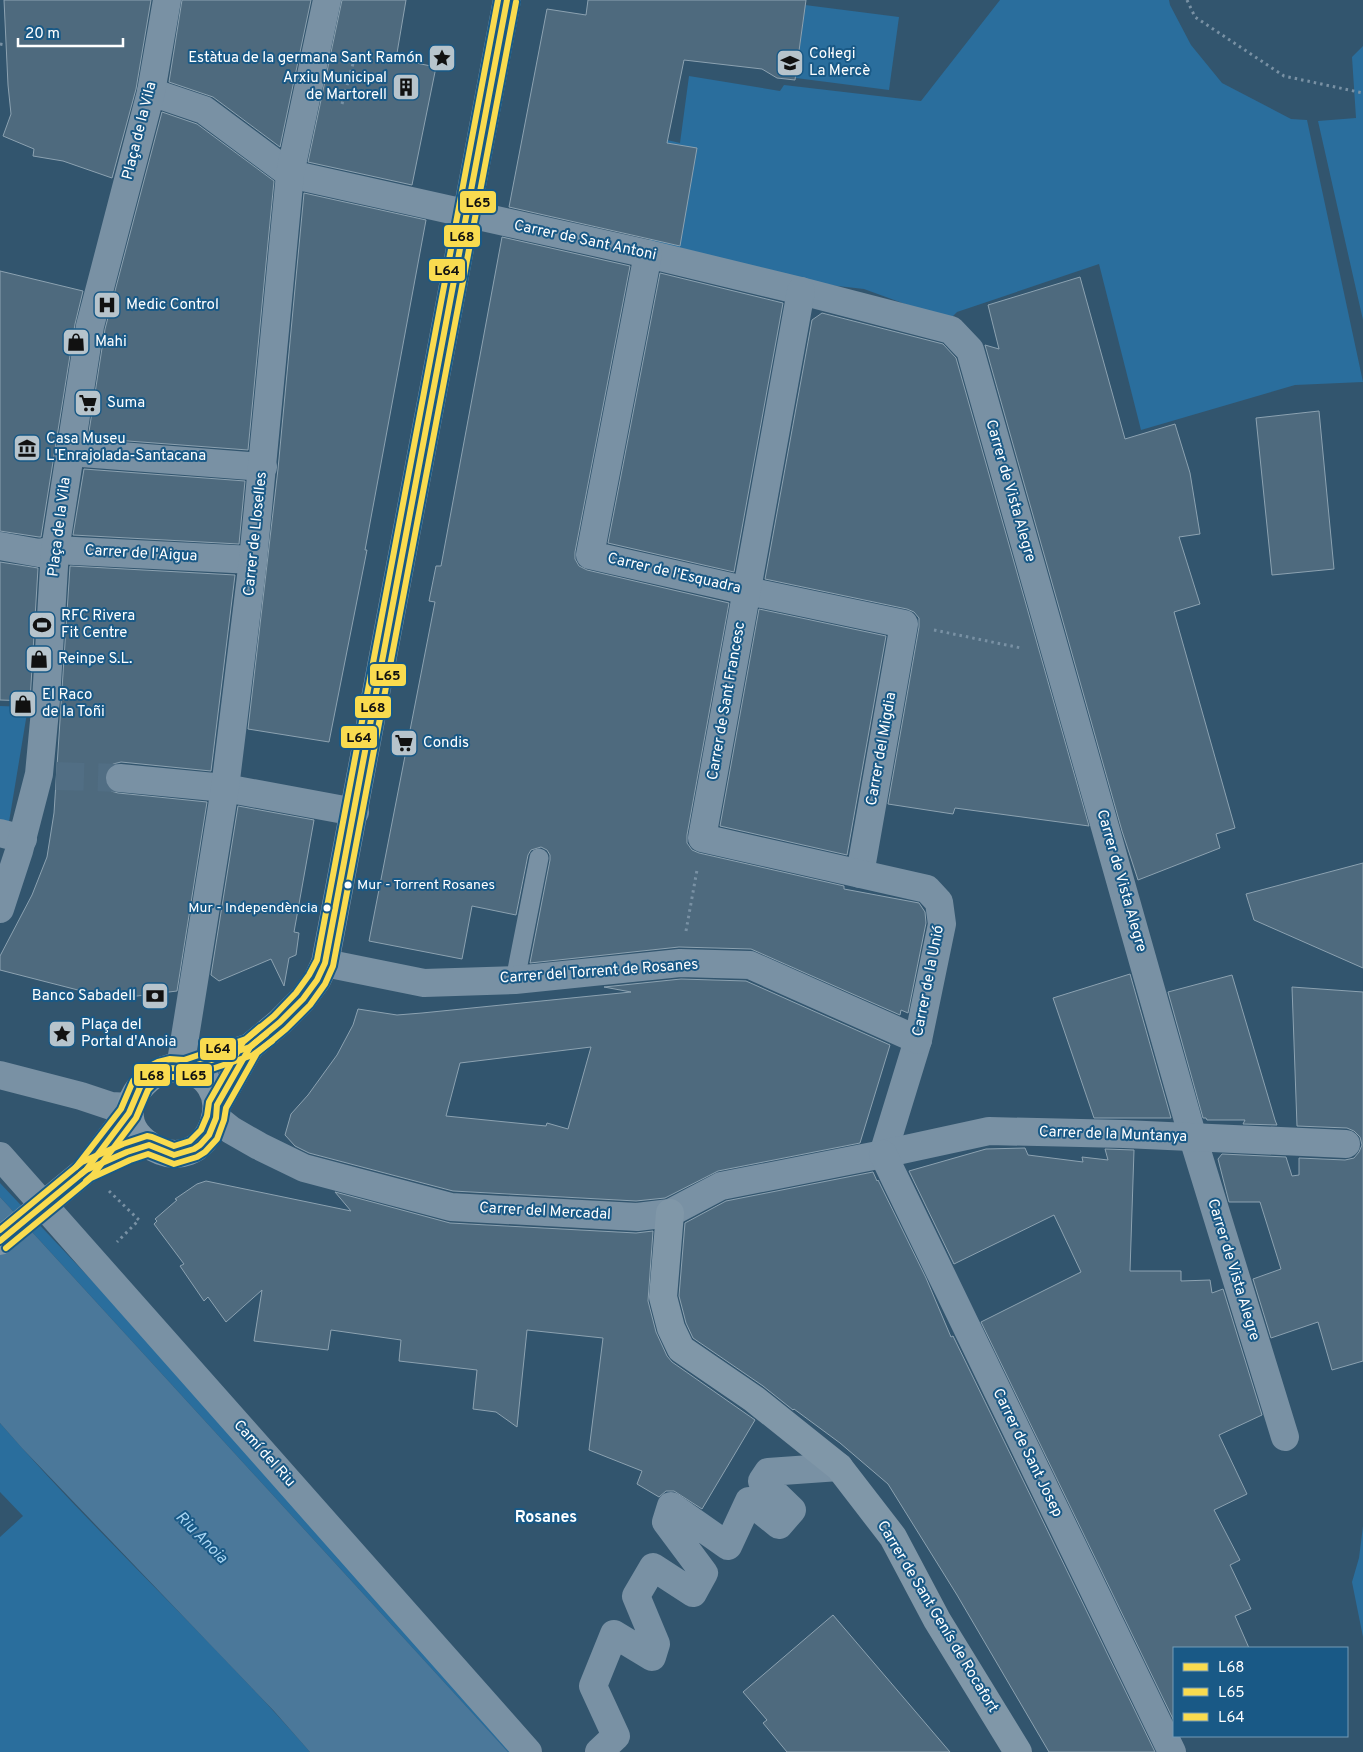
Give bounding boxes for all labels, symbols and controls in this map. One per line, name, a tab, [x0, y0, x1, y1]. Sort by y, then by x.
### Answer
scale bar	[18, 15, 122, 47]
text: 20 m	[25, 25, 60, 44]
place icon: Estàtua de la germana Sant Ramón	[427, 43, 457, 73]
place label: Col·legi La Mercè	[809, 45, 870, 81]
school or university icon: Col·legi La Mercè	[775, 48, 805, 78]
place label: Estàtua de la germana Sant Ramón	[188, 49, 423, 68]
place label: Arxiu Municipal de Martorell	[283, 69, 387, 105]
building icon: Arxiu Municipal de Martorell	[391, 72, 421, 102]
street label: Plaça de la Vila	[119, 80, 161, 182]
line badge: L65	[459, 190, 497, 214]
text: L65	[465, 195, 491, 212]
street label: Carrer de Sant Antoni	[512, 217, 658, 265]
line badge: L68	[443, 224, 481, 248]
text: L68	[449, 229, 475, 246]
line badge: L64	[428, 258, 466, 282]
text: L64	[434, 263, 460, 280]
hospital icon: Medic Control	[92, 290, 122, 320]
place label: Medic Control	[126, 296, 219, 315]
shop icon: Mahi	[61, 327, 91, 357]
place label: Mahi	[95, 333, 127, 352]
supermarket icon: Suma	[73, 388, 103, 418]
place label: Suma	[107, 394, 145, 413]
street label: Carrer de Vista Alegre	[981, 418, 1039, 564]
place label: Casa Museu L'Enrajolada-Santacana	[46, 430, 206, 466]
museum icon: Casa Museu L'Enrajolada-Santacana	[12, 433, 42, 463]
street label: Carrer de Lloselles	[240, 471, 272, 597]
street label: Plaça de la Vila	[44, 476, 76, 578]
street label: Carrer de l'Aigua	[84, 542, 198, 566]
street label: Carrer de l'Esquadra	[605, 549, 743, 599]
place label: RFC Rivera Fit Centre	[61, 607, 135, 643]
sports icon: RFC Rivera Fit Centre	[27, 610, 57, 640]
street label: Carrer de Sant Francesc	[704, 620, 750, 782]
shop icon: Reinpe S.L.	[24, 644, 54, 674]
place label: Reinpe S.L.	[58, 650, 132, 669]
line badge: L65	[369, 663, 407, 687]
text: L65	[375, 668, 401, 685]
place label: El Raco de la Toñi	[42, 686, 105, 722]
shop icon: El Raco de la Toñi	[8, 689, 38, 719]
street label: Carrer del Migdia	[863, 691, 901, 807]
line badge: L68	[354, 695, 392, 719]
text: L68	[360, 700, 386, 717]
line badge: L64	[340, 725, 378, 749]
supermarket icon: Condis	[389, 728, 419, 758]
text: L64	[346, 730, 372, 747]
place label: Condis	[423, 734, 469, 753]
street label: Carrer de Vista Alegre	[1092, 808, 1150, 954]
place label: Mur - Torrent Rosanes	[357, 877, 495, 894]
marker: Mur - Torrent Rosanes	[343, 880, 353, 890]
place label: Mur - Independència	[188, 900, 318, 917]
marker: Mur - Independència	[322, 903, 332, 913]
street label: Carrer de la Unió	[909, 924, 949, 1038]
street label: Carrer del Torrent de Rosanes	[499, 956, 699, 988]
bank icon: Banco Sabadell	[140, 981, 170, 1011]
place label: Banco Sabadell	[32, 987, 136, 1006]
place label: Plaça del Portal d'Anoia	[81, 1016, 176, 1052]
place icon: Plaça del Portal d'Anoia	[47, 1019, 77, 1049]
line badge: L64	[199, 1037, 237, 1061]
text: L64	[205, 1041, 231, 1058]
line badge: L68	[133, 1063, 171, 1087]
line badge: L65	[175, 1063, 213, 1087]
text: L68	[139, 1068, 165, 1085]
text: L65	[181, 1068, 207, 1085]
street label: Carrer de la Muntanya	[1039, 1123, 1187, 1147]
street label: Carrer de Vista Alegre	[1202, 1197, 1264, 1343]
street label: Carrer del Mercadal	[479, 1199, 611, 1225]
street label: Carrer de Sant Josep	[988, 1385, 1066, 1521]
street label: Camí del Riu	[229, 1416, 299, 1492]
water label: Riu Anoia	[171, 1508, 232, 1569]
district label: Rosanes	[515, 1508, 577, 1528]
street label: Carrer de Sant Genís de Rocafort	[872, 1518, 1002, 1716]
legend	[1173, 1647, 1348, 1737]
text: L68	[1218, 1659, 1245, 1678]
text: L65	[1218, 1684, 1245, 1703]
text: L64	[1218, 1709, 1245, 1728]

